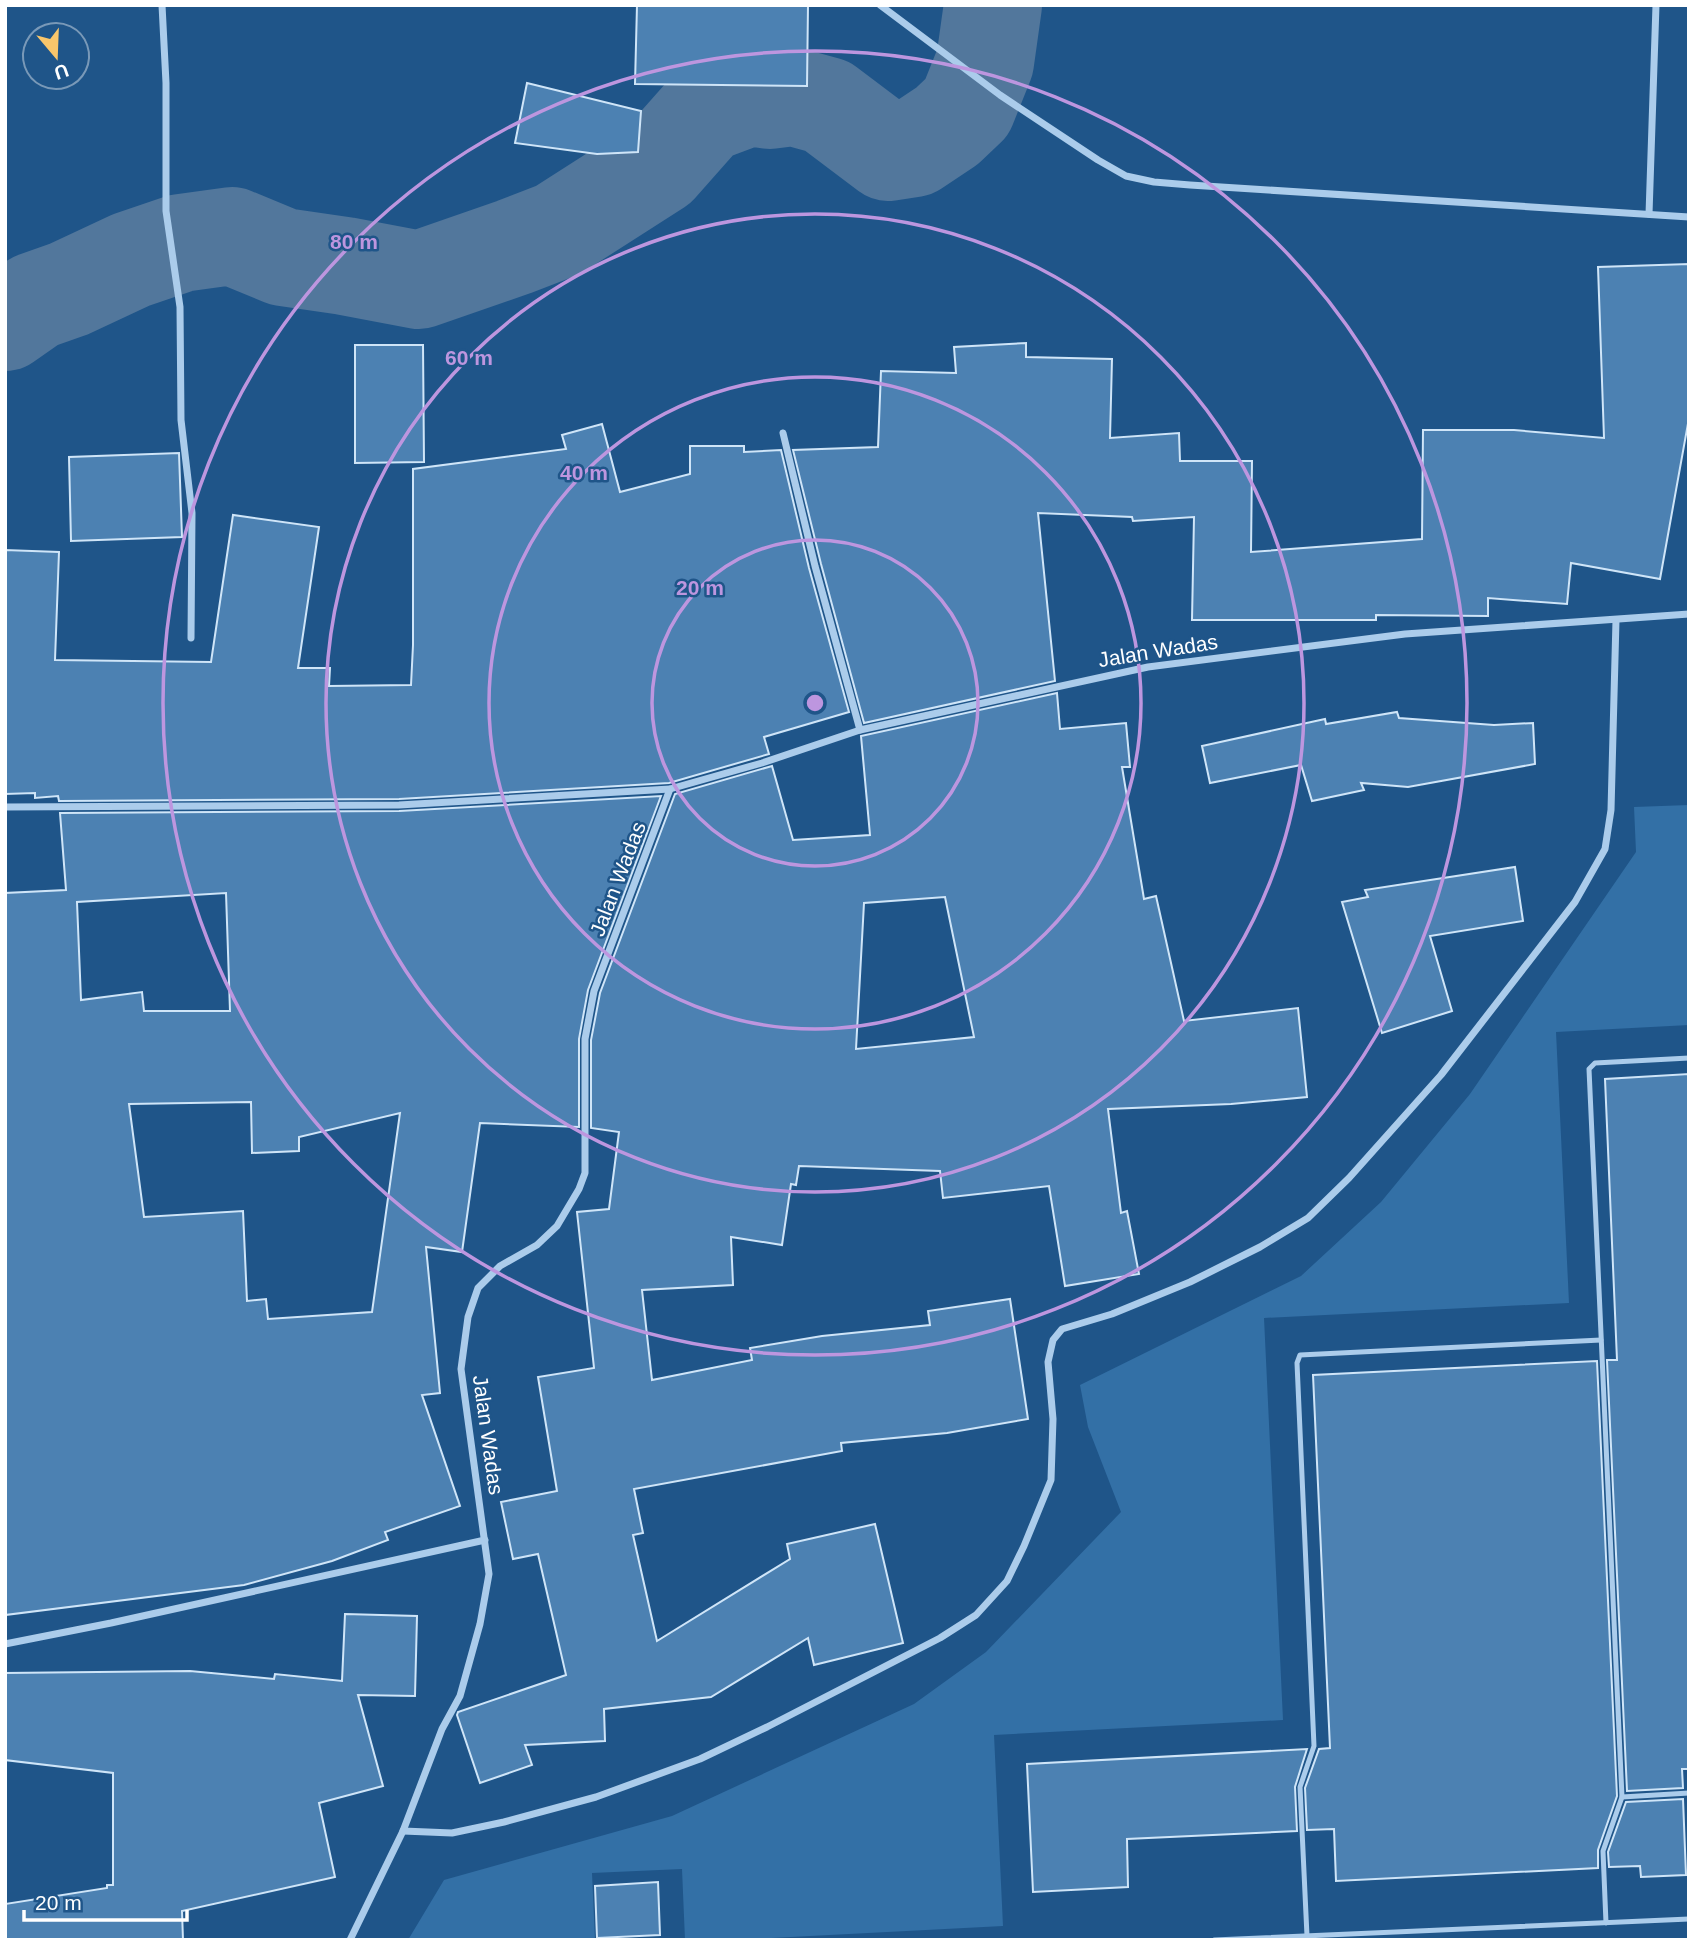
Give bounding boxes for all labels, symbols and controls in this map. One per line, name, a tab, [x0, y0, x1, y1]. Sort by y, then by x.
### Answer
north arrow	[21, 21, 91, 91]
text: U	[51, 59, 71, 84]
text: 80 m	[330, 230, 378, 253]
text: 60 m	[445, 346, 493, 369]
text: 40 m	[560, 461, 608, 484]
text: 20 m	[676, 576, 724, 599]
street label: Jalan Wadas	[1097, 630, 1219, 671]
centre of rings	[803, 691, 827, 715]
street label: Jalan Wadas	[585, 818, 650, 939]
street label: Jalan Wadas	[469, 1374, 508, 1496]
scale bar	[24, 1878, 187, 1922]
text: 20 m	[35, 1891, 82, 1914]

